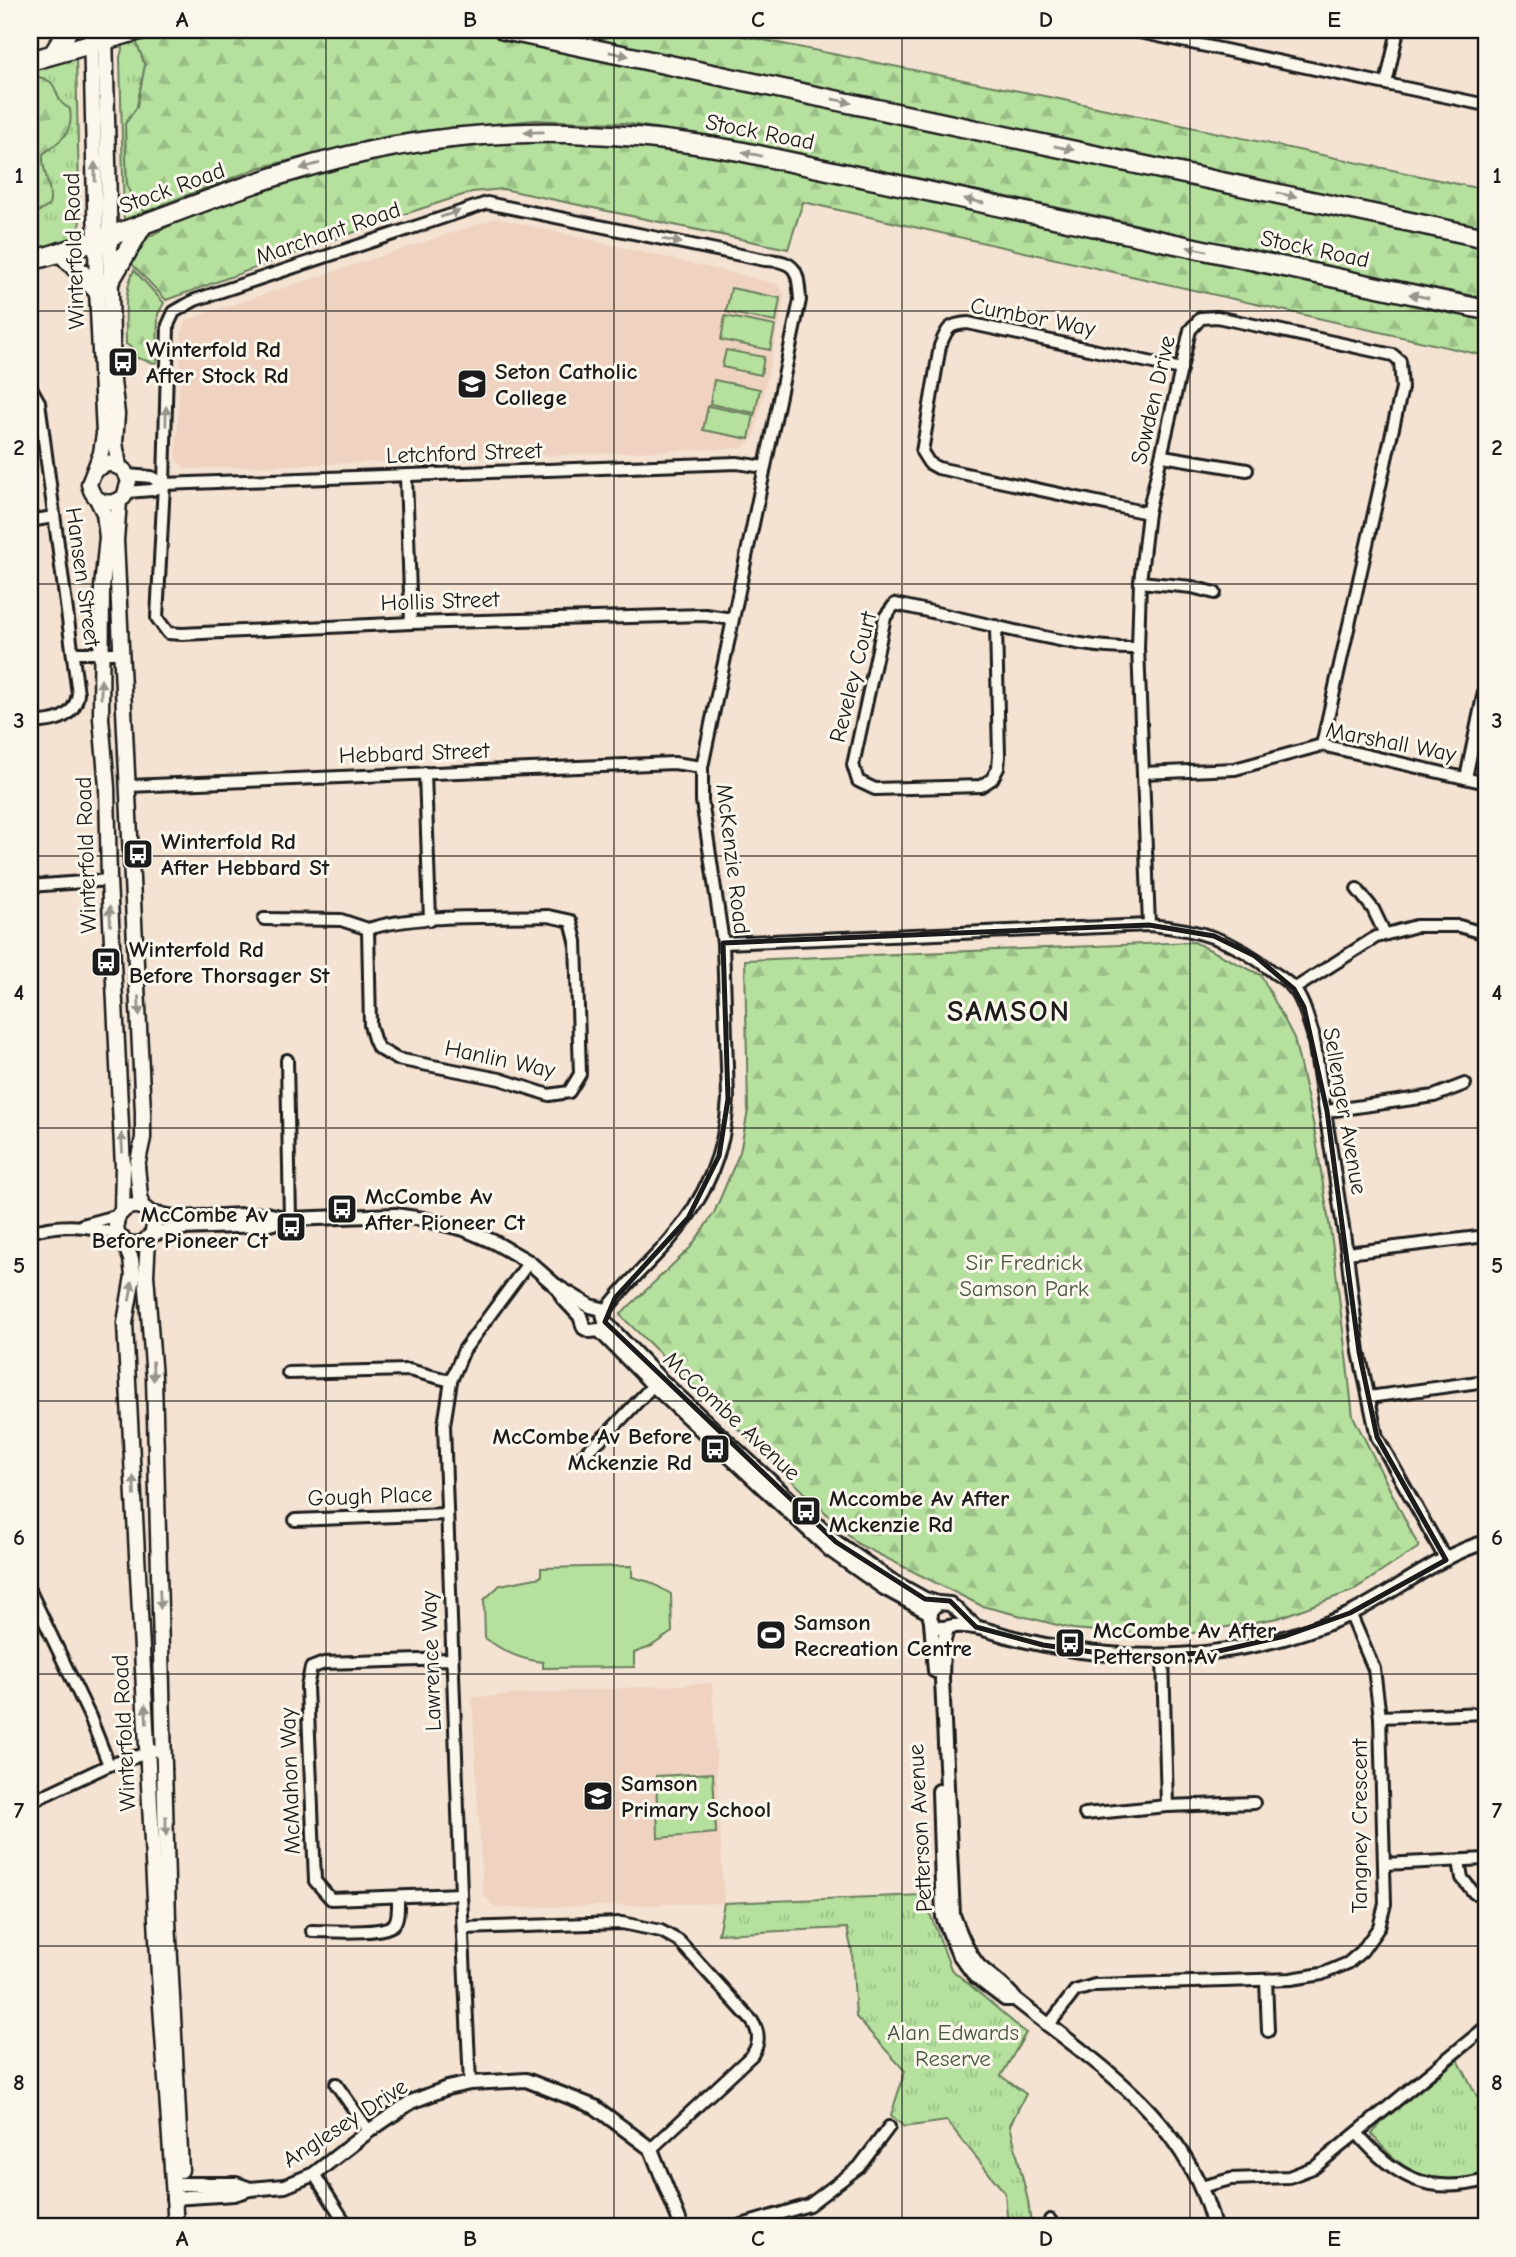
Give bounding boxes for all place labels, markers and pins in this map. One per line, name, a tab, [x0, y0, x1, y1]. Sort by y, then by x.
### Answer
place label: Winterfold Rd After Stock Rd	[146, 336, 289, 389]
bus stop icon: Winterfold Rd After Stock Rd	[106, 345, 140, 379]
place label: Seton Catholic College	[495, 358, 638, 411]
school or university icon: Seton Catholic College	[455, 367, 489, 401]
place label: Winterfold Rd After Hebbard St	[161, 828, 330, 881]
bus stop icon: Winterfold Rd After Hebbard St	[121, 837, 155, 871]
place label: Winterfold Rd Before Thorsager St	[129, 936, 330, 989]
bus stop icon: Winterfold Rd Before Thorsager St	[89, 945, 123, 979]
place label: McCombe Av After Pioneer Ct	[365, 1183, 525, 1236]
bus stop icon: McCombe Av After Pioneer Ct	[325, 1192, 359, 1226]
place label: McCombe Av Before Pioneer Ct	[92, 1201, 268, 1254]
bus stop icon: McCombe Av Before Pioneer Ct	[274, 1210, 308, 1244]
place label: McCombe Av Before Mckenzie Rd	[492, 1423, 692, 1476]
bus stop icon: McCombe Av Before Mckenzie Rd	[698, 1432, 732, 1466]
place label: Mccombe Av After Mckenzie Rd	[829, 1485, 1010, 1538]
bus stop icon: Mccombe Av After Mckenzie Rd	[789, 1494, 823, 1528]
place label: Samson Recreation Centre	[794, 1609, 972, 1662]
place label: McCombe Av After Petterson Av	[1093, 1617, 1277, 1670]
sports icon: Samson Recreation Centre	[754, 1618, 788, 1652]
bus stop icon: McCombe Av After Petterson Av	[1053, 1626, 1087, 1660]
place label: Samson Primary School	[621, 1770, 771, 1823]
school or university icon: Samson Primary School	[581, 1779, 615, 1813]

